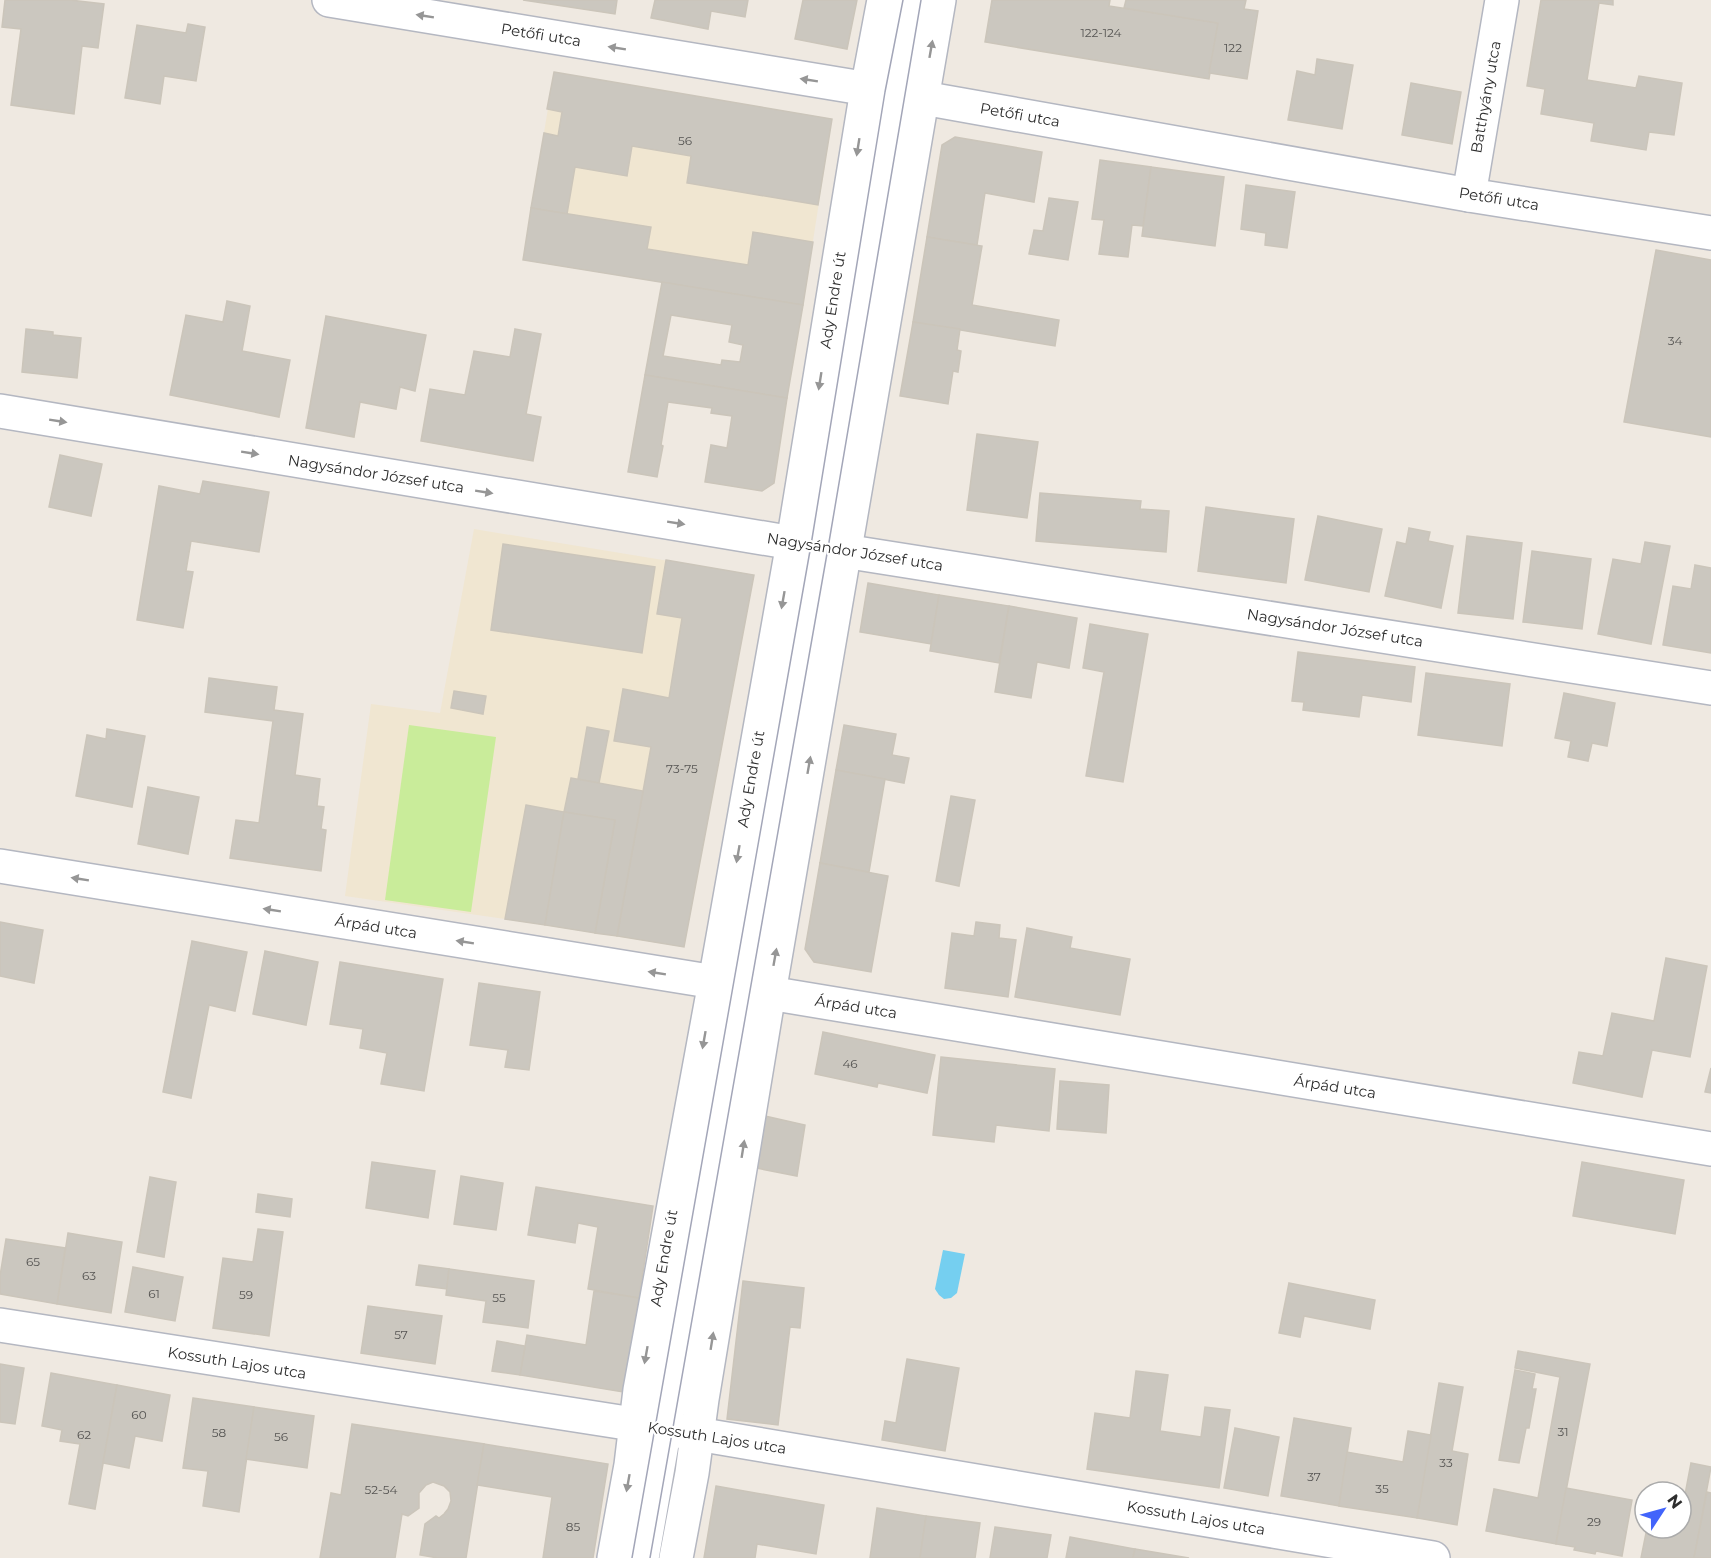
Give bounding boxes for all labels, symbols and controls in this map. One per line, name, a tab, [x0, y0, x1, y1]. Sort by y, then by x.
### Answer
one-way arrow	[415, 11, 434, 20]
street label: Petőfi utca	[500, 19, 583, 50]
house number: 122-124	[1080, 25, 1122, 40]
one-way arrow	[927, 39, 936, 58]
street label: Batthyány utca	[1466, 39, 1505, 155]
house number: 122	[1224, 40, 1242, 55]
one-way arrow	[607, 43, 626, 52]
one-way arrow	[800, 75, 819, 84]
street label: Petőfi utca	[978, 98, 1062, 131]
house number: 56	[678, 133, 692, 148]
one-way arrow	[853, 138, 862, 157]
street label: Petőfi utca	[1458, 183, 1541, 214]
street label: Ady Endre út	[815, 250, 850, 350]
house number: 34	[1668, 333, 1682, 348]
one-way arrow	[815, 372, 824, 391]
one-way arrow	[48, 417, 67, 426]
one-way arrow	[241, 449, 260, 458]
street label: Nagysándor József utca	[287, 450, 466, 497]
one-way arrow	[475, 487, 494, 496]
one-way arrow	[667, 519, 686, 528]
street label: Nagysándor József utca	[766, 528, 945, 575]
one-way arrow	[778, 591, 787, 610]
street label: Nagysándor József utca	[1246, 604, 1425, 651]
street label: Ady Endre út	[733, 729, 768, 829]
one-way arrow	[805, 755, 814, 774]
house number: 73-75	[666, 761, 698, 776]
one-way arrow	[733, 845, 742, 864]
one-way arrow	[70, 875, 89, 884]
one-way arrow	[263, 906, 282, 915]
street label: Árpád utca	[334, 911, 419, 942]
one-way arrow	[455, 937, 474, 946]
one-way arrow	[771, 947, 780, 966]
one-way arrow	[647, 968, 666, 977]
street label: Árpád utca	[814, 991, 899, 1022]
one-way arrow	[699, 1030, 708, 1049]
house number: 46	[842, 1056, 858, 1071]
street label: Árpád utca	[1293, 1071, 1378, 1102]
one-way arrow	[739, 1139, 748, 1158]
street label: Ady Endre út	[646, 1208, 681, 1308]
house number: 65	[26, 1254, 40, 1269]
house number: 63	[82, 1268, 96, 1283]
house number: 61	[148, 1286, 160, 1301]
house number: 59	[239, 1287, 253, 1302]
house number: 55	[492, 1290, 506, 1305]
house number: 57	[394, 1327, 408, 1342]
one-way arrow	[707, 1332, 716, 1351]
street label: Kossuth Lajos utca	[166, 1342, 308, 1383]
one-way arrow	[641, 1346, 650, 1365]
house number: 60	[131, 1407, 147, 1422]
street label: Kossuth Lajos utca	[646, 1417, 788, 1458]
house number: 31	[1557, 1424, 1569, 1439]
house number: 58	[212, 1425, 227, 1440]
house number: 62	[77, 1427, 91, 1442]
house number: 56	[274, 1429, 288, 1444]
house number: 33	[1439, 1455, 1453, 1470]
house number: 37	[1307, 1469, 1321, 1484]
one-way arrow	[623, 1474, 632, 1493]
north arrow	[1633, 1480, 1693, 1540]
house number: 35	[1375, 1481, 1389, 1496]
house number: 52-54	[365, 1482, 397, 1497]
text: N	[1663, 1491, 1686, 1512]
street label: Kossuth Lajos utca	[1125, 1496, 1267, 1539]
house number: 29	[1587, 1514, 1601, 1529]
house number: 85	[566, 1519, 580, 1534]

